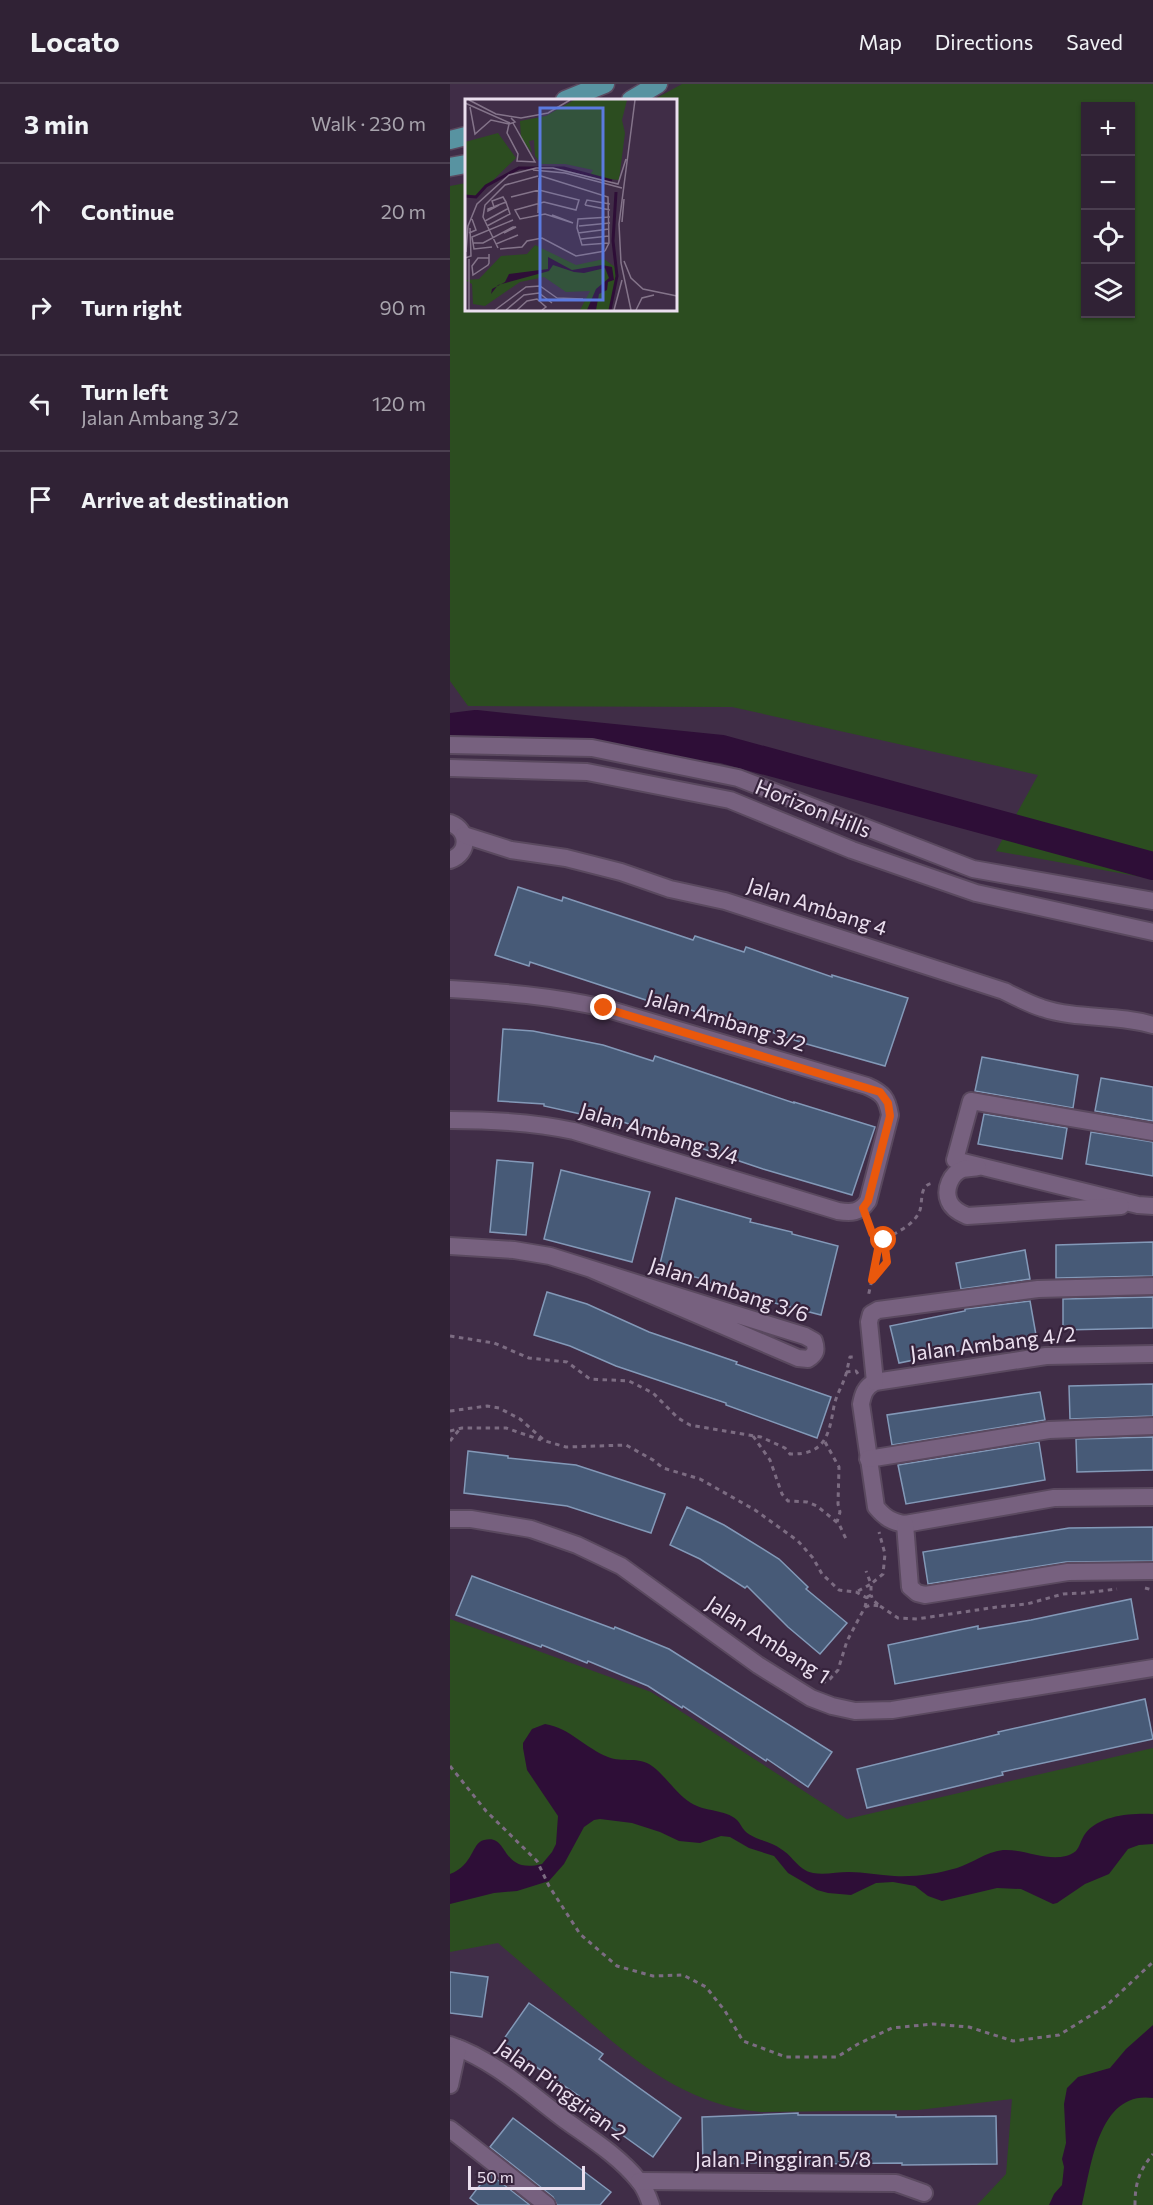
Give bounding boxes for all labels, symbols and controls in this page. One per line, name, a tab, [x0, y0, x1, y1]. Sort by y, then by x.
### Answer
text: Locato	[30, 24, 120, 58]
text: Map	[859, 29, 902, 54]
text: Directions	[935, 29, 1033, 54]
text: Saved	[1066, 29, 1123, 54]
inset map	[465, 99, 676, 310]
map controls	[1081, 102, 1135, 318]
button: +	[1081, 102, 1135, 156]
text: 3 min	[24, 108, 89, 139]
text: Walk · 230 m	[311, 111, 426, 135]
button: −	[1081, 156, 1135, 210]
icon: ahead	[24, 195, 57, 228]
text: Continue	[81, 198, 174, 225]
text: 20 m	[381, 199, 426, 223]
button: locate	[1081, 210, 1135, 264]
button: layers	[1081, 264, 1135, 318]
icon: right	[24, 291, 57, 324]
text: Turn right	[81, 294, 182, 321]
text: 90 m	[380, 295, 426, 319]
text: Turn left	[81, 378, 168, 405]
icon: left	[24, 387, 57, 420]
text: 120 m	[372, 391, 426, 415]
text: Jalan Ambang 3/2	[81, 405, 239, 429]
icon: arrive	[24, 483, 57, 516]
text: Arrive at destination	[81, 486, 289, 513]
street label: Horizon Hills	[752, 773, 875, 842]
street label: Jalan Ambang 4	[744, 871, 891, 940]
street label: Jalan Ambang 3/2	[644, 983, 809, 1056]
route end	[590, 994, 616, 1020]
street label: Jalan Ambang 3/4	[577, 1096, 742, 1169]
route start	[870, 1226, 896, 1252]
street label: Jalan Ambang 3/6	[647, 1251, 812, 1326]
street label: Jalan Ambang 4/2	[909, 1320, 1077, 1365]
street label: Jalan Ambang 1	[702, 1590, 835, 1688]
street label: Jalan Pinggiran 2	[492, 2033, 632, 2144]
street label: Jalan Pinggiran 5/8	[695, 2146, 871, 2171]
scale bar	[468, 2163, 585, 2190]
text: 50 m	[477, 2167, 514, 2186]

